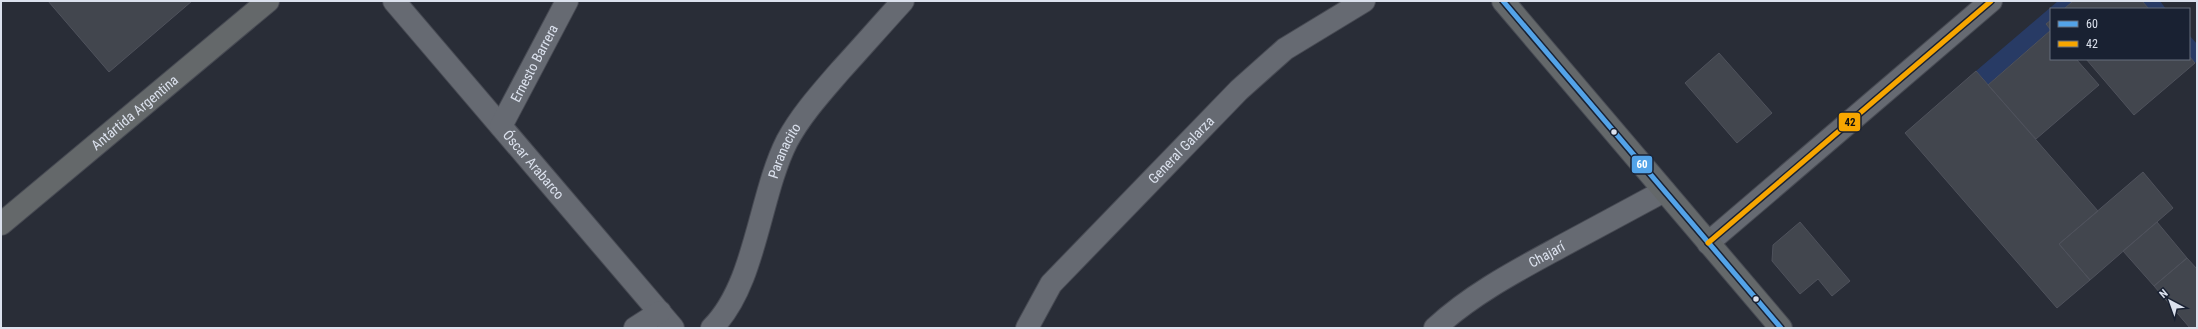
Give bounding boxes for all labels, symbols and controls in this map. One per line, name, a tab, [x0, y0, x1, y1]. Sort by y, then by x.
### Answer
legend	[2050, 8, 2190, 60]
text: 60	[2086, 17, 2098, 31]
street label: Ernesto Barrera	[507, 22, 561, 105]
text: 42	[2086, 37, 2098, 51]
street label: Antártida Argentina	[88, 72, 181, 153]
line badge: 42	[1838, 112, 1861, 132]
street label: General Galarza	[1145, 113, 1217, 187]
text: 42	[1844, 116, 1856, 129]
street label: Paranacito	[765, 120, 804, 180]
street label: Óscar Arabarco	[500, 126, 567, 202]
unlabelled marker	[1609, 127, 1619, 137]
line badge: 60	[1631, 155, 1653, 174]
text: 60	[1636, 158, 1648, 171]
street label: Chajarí	[1526, 238, 1568, 271]
north arrow	[2150, 281, 2190, 321]
text: N	[2157, 287, 2171, 301]
unlabelled marker	[1751, 294, 1761, 304]

